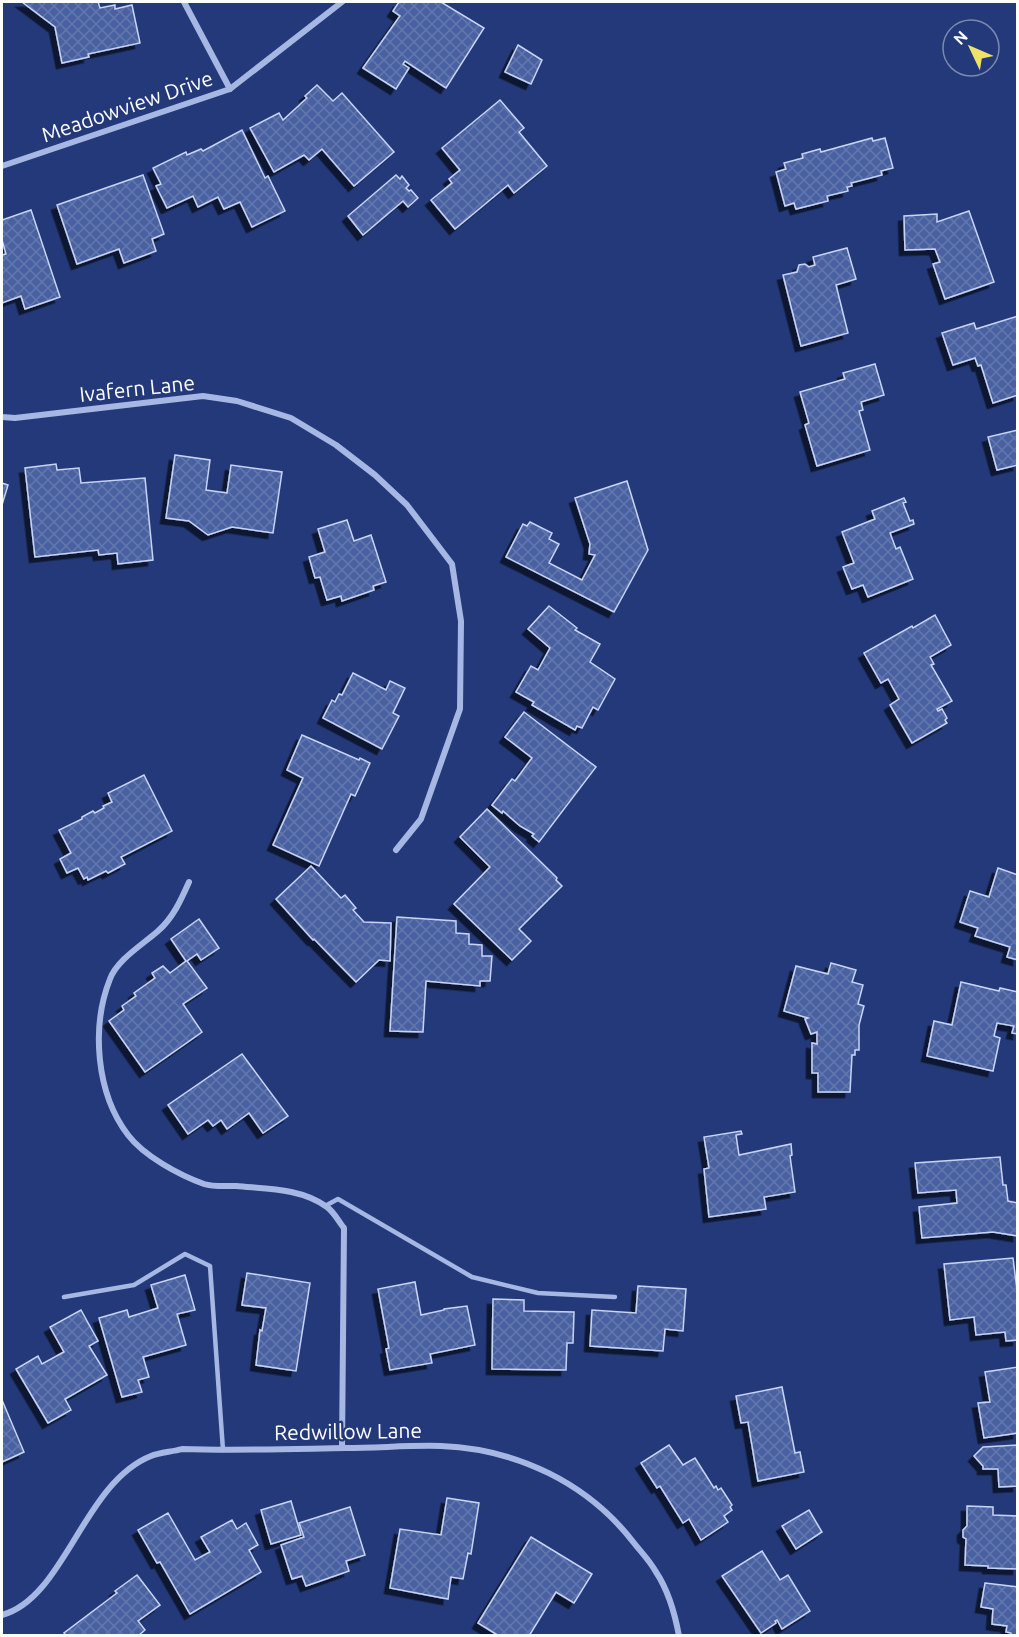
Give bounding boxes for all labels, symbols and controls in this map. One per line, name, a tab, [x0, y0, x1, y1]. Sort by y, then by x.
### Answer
north arrow	[941, 18, 1001, 78]
text: N	[950, 27, 971, 48]
street label: Meadowview Drive	[38, 65, 216, 147]
street label: Ivafern Lane	[78, 370, 196, 406]
street label: Redwillow Lane	[274, 1418, 422, 1444]

